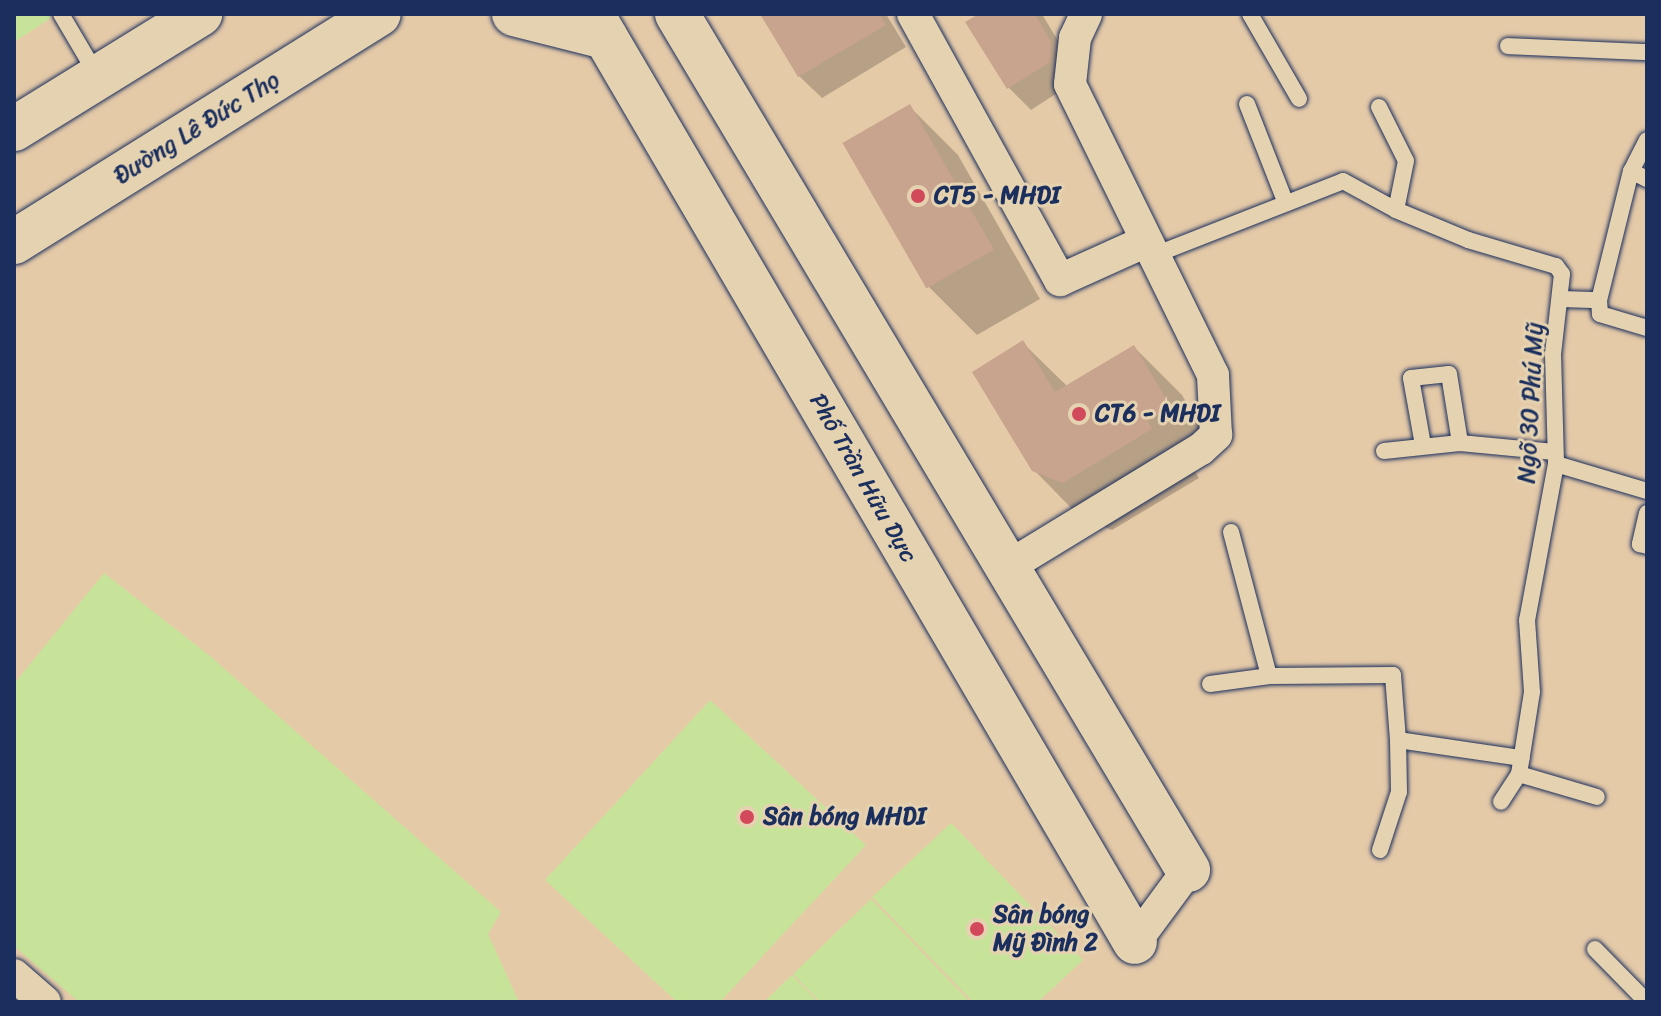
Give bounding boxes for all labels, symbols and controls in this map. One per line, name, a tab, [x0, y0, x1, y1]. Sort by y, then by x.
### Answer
street label: Đường Lê Đức Thọ	[109, 65, 285, 191]
place label: CT5 - MHDI	[934, 182, 1060, 210]
marker: CT5 - MHDI	[909, 187, 927, 205]
street label: Ngõ 30 Phú Mỹ	[1512, 322, 1550, 484]
street label: Phố Trần Hữu Dực	[803, 388, 923, 568]
place label: CT6 - MHDI	[1095, 400, 1220, 428]
marker: CT6 - MHDI	[1070, 405, 1088, 423]
place label: Sân bóng MHDI	[763, 803, 926, 831]
marker: Sân bóng MHDI	[738, 808, 756, 826]
place label: Sân bóng Mỹ Đình 2	[993, 901, 1098, 957]
marker: Sân bóng Mỹ Đình 2	[968, 920, 986, 938]

